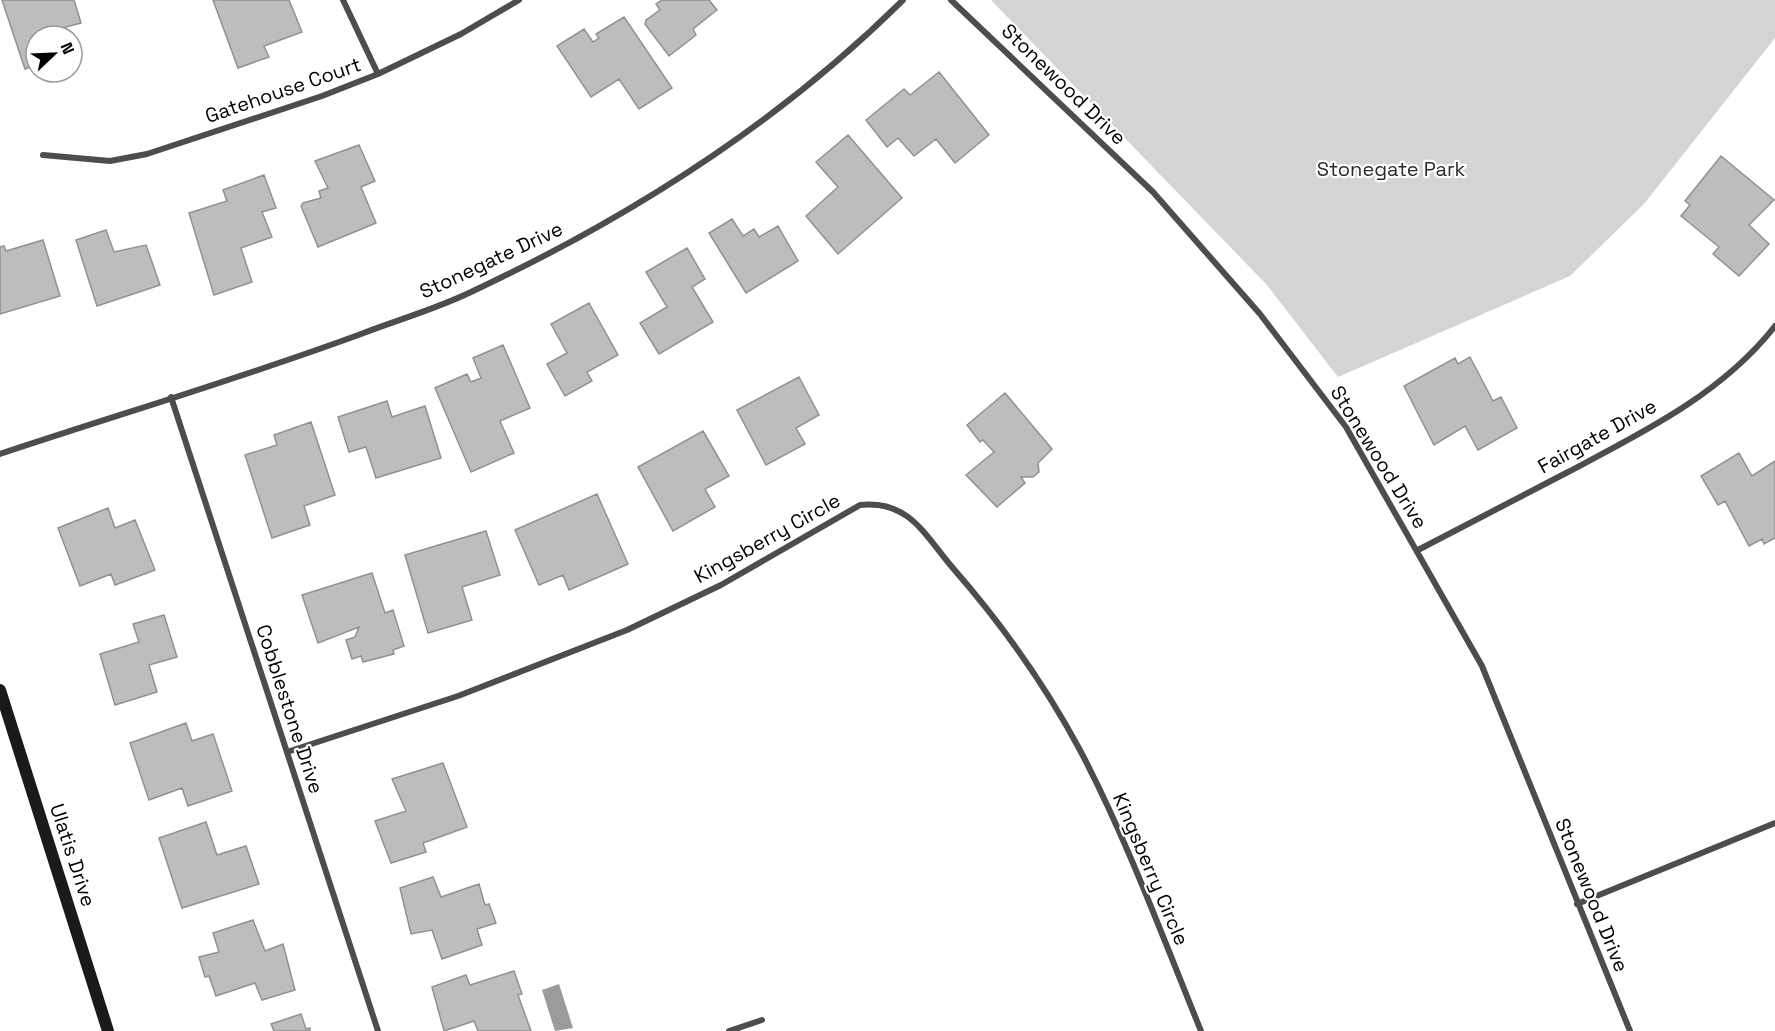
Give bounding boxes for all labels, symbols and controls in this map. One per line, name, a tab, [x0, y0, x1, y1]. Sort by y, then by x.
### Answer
street label: Stonewood Drive	[996, 18, 1132, 150]
north arrow	[24, 24, 84, 84]
text: N	[56, 39, 79, 57]
street label: Gatehouse Court	[202, 51, 364, 129]
park label: Stonegate Park	[1317, 156, 1466, 182]
street label: Stonegate Drive	[415, 215, 567, 305]
street label: Stonewood Drive	[1325, 381, 1433, 533]
street label: Fairgate Drive	[1533, 393, 1661, 479]
street label: Kingsberry Circle	[689, 487, 845, 589]
street label: Cobblestone Drive	[250, 621, 330, 797]
street label: Kingsberry Circle	[1107, 789, 1195, 949]
street label: Ulatis Drive	[44, 800, 102, 910]
street label: Stonewood Drive	[1549, 814, 1635, 976]

